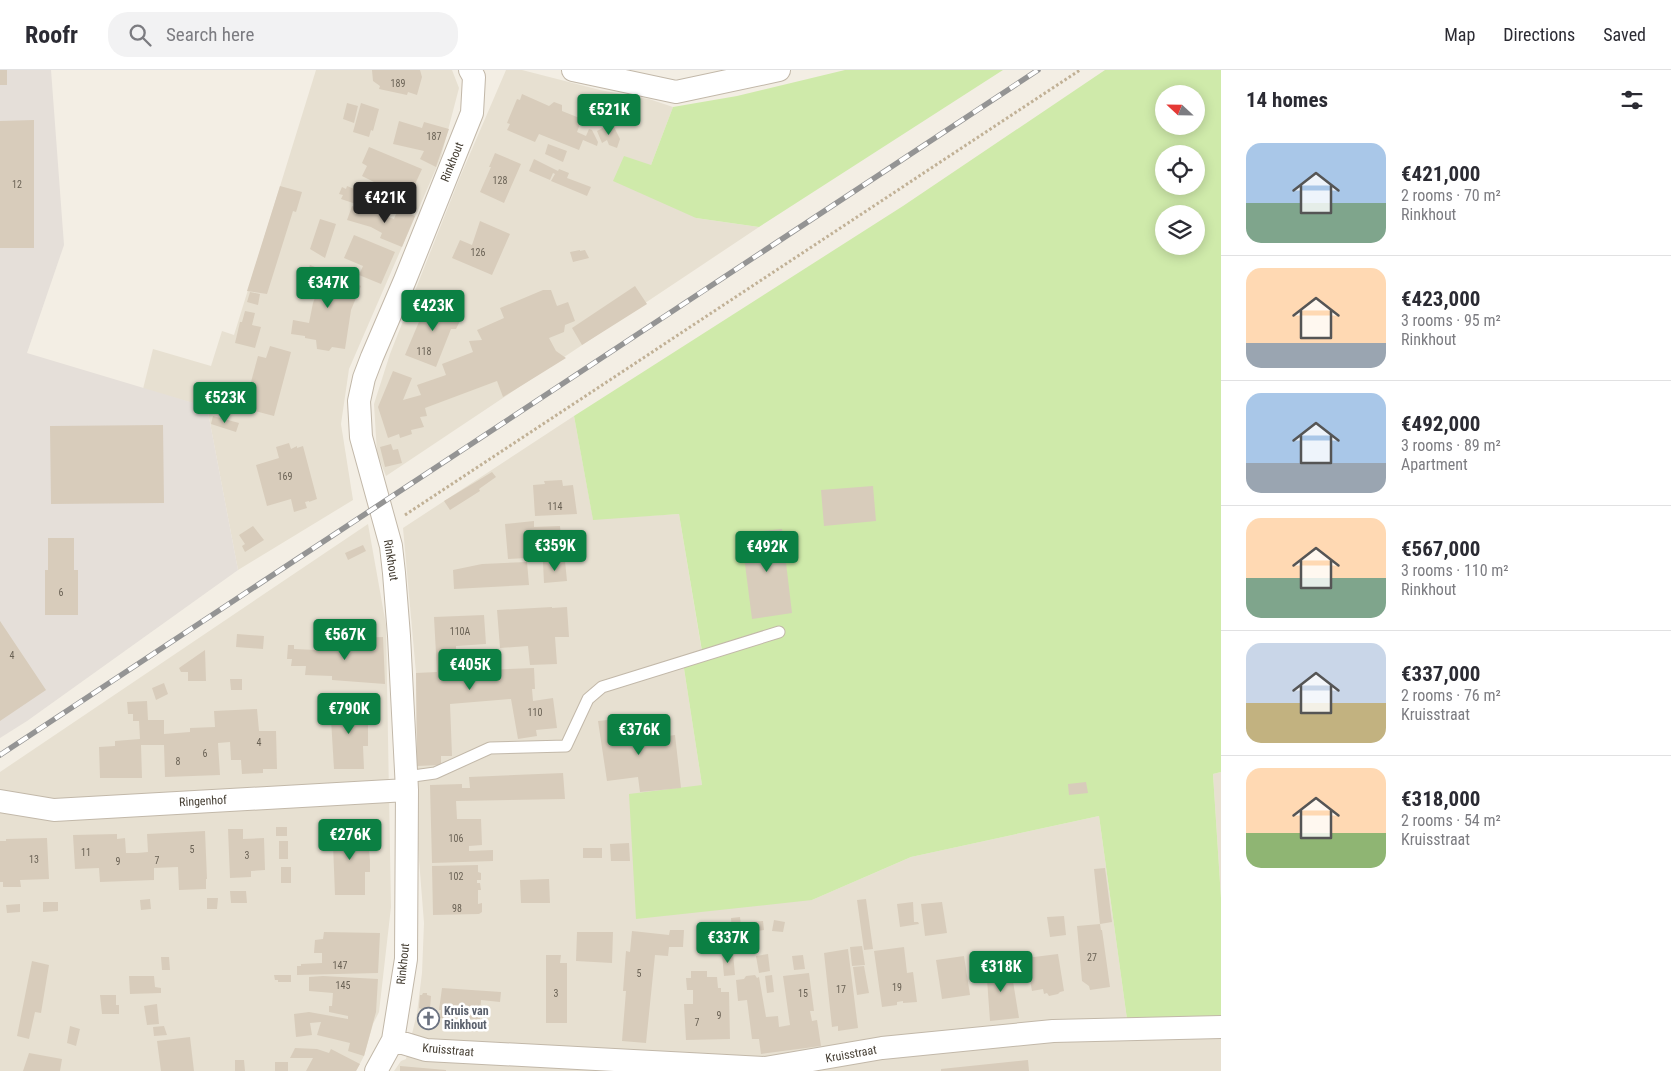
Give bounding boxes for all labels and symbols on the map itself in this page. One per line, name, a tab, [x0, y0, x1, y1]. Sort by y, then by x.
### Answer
house number: 189	[391, 78, 405, 89]
north arrow	[1155, 85, 1205, 135]
pin: €521K	[574, 93, 644, 136]
house number: 187	[427, 131, 441, 142]
street label: Rinkhout	[438, 140, 466, 184]
house number: 128	[493, 175, 507, 186]
house number: 12	[12, 179, 22, 190]
pin: €421K	[350, 182, 420, 224]
house number: 126	[471, 247, 485, 258]
pin: €347K	[293, 266, 363, 309]
pin: €423K	[398, 290, 468, 332]
house number: 118	[417, 346, 431, 357]
pin: €523K	[190, 382, 260, 424]
house number: 169	[278, 471, 292, 482]
house number: 114	[548, 501, 562, 512]
pin: €359K	[520, 530, 590, 572]
pin: €492K	[732, 530, 802, 573]
street label: Rinkhout	[381, 538, 401, 582]
house number: 6	[59, 587, 64, 598]
pin: €567K	[310, 618, 380, 661]
house number: 110A	[450, 626, 471, 637]
pin: €405K	[435, 648, 505, 691]
house number: 4	[10, 650, 15, 661]
pin: €790K	[314, 692, 384, 735]
house number: 110	[528, 707, 542, 718]
pin: €376K	[604, 714, 674, 756]
house number: 4	[257, 737, 262, 748]
house number: 6	[203, 748, 208, 759]
house number: 8	[176, 756, 181, 767]
street label: Ringenhof	[179, 793, 227, 809]
pin: €276K	[315, 818, 385, 861]
house number: 106	[449, 833, 463, 844]
house number: 5	[190, 844, 195, 855]
house number: 11	[81, 847, 91, 858]
house number: 3	[245, 850, 250, 861]
house number: 13	[29, 854, 39, 865]
house number: 7	[155, 855, 160, 866]
house number: 9	[116, 856, 121, 867]
house number: 102	[449, 871, 463, 882]
house number: 98	[452, 903, 462, 914]
pin: €337K	[693, 922, 763, 964]
street label: Rinkhout	[394, 942, 412, 985]
pin: €318K	[966, 950, 1036, 993]
house number: 27	[1087, 952, 1097, 963]
house number: 147	[333, 960, 347, 971]
house number: 5	[637, 968, 642, 979]
house number: 145	[336, 980, 350, 991]
house number: 19	[892, 982, 902, 993]
house number: 17	[836, 984, 846, 995]
house number: 3	[554, 988, 559, 999]
house number: 15	[798, 988, 808, 999]
place label: Kruis van Rinkhout	[444, 1004, 489, 1032]
church icon: Kruis van Rinkhout	[416, 1006, 440, 1030]
house number: 9	[717, 1010, 722, 1021]
house number: 7	[695, 1017, 700, 1028]
street label: Kruisstraat	[422, 1041, 475, 1059]
street label: Kruisstraat	[824, 1043, 878, 1065]

